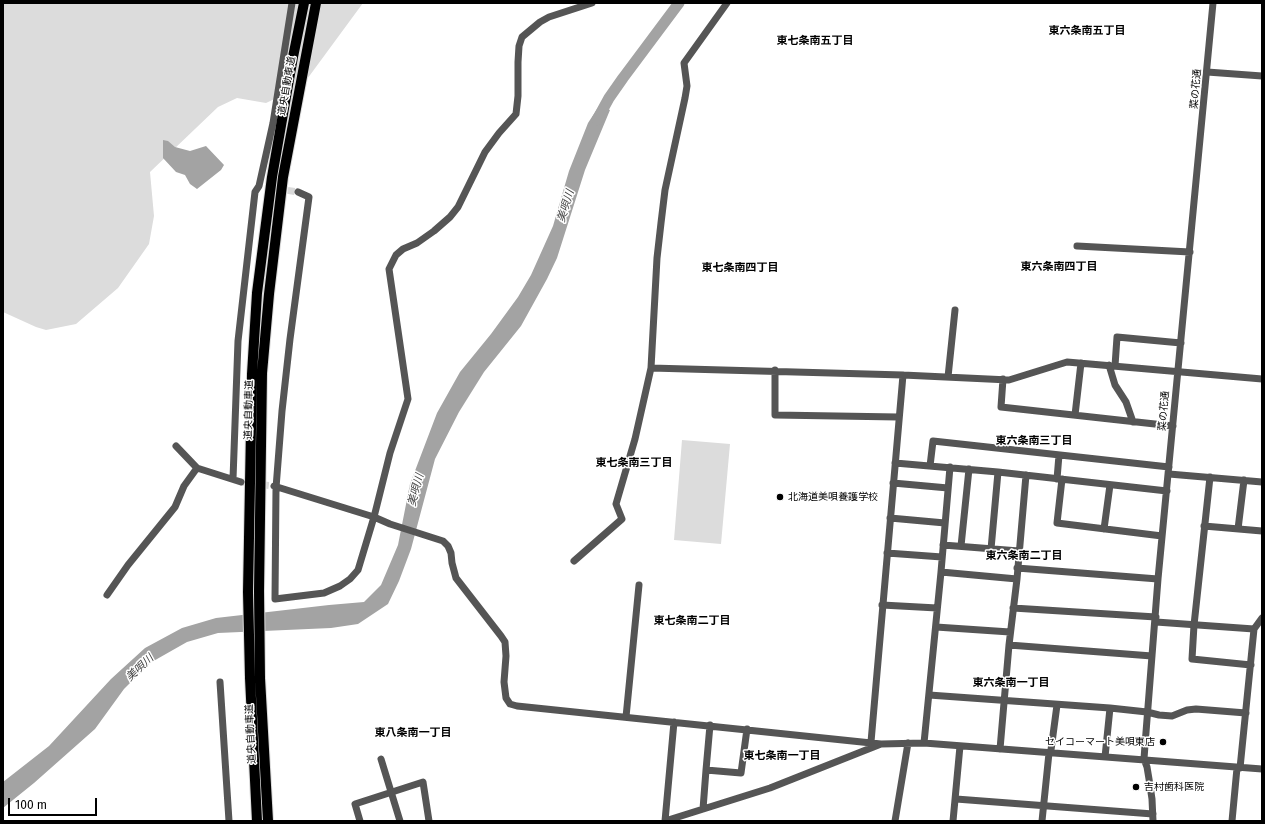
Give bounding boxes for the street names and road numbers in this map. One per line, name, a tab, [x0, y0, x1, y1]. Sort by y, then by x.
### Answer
street label: 道央自動車道	[276, 55, 298, 117]
street label: 菜の花通	[1188, 69, 1204, 109]
street label: 道央自動車道	[242, 380, 256, 440]
street label: 菜の花通	[1156, 391, 1172, 431]
street label: 道央自動車道	[243, 704, 259, 764]

